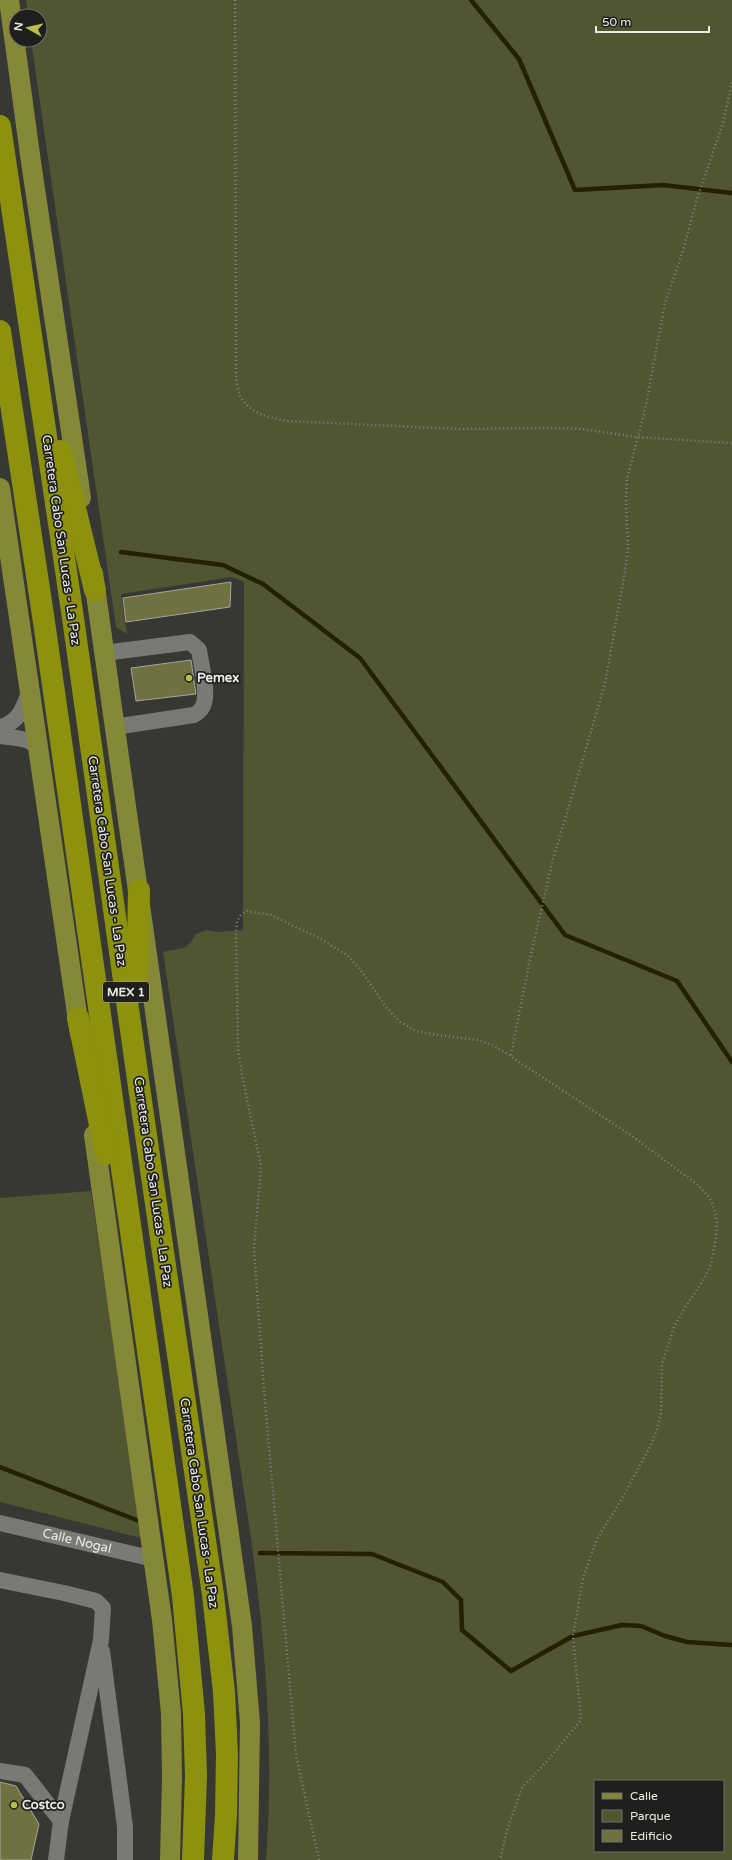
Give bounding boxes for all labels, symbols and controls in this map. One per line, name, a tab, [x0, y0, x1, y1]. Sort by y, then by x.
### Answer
north arrow	[8, 8, 48, 48]
scale bar	[596, 8, 709, 34]
text: 50 m	[602, 15, 631, 29]
text: N	[12, 21, 26, 32]
street label: Carretera Cabo San Lucas - La Paz	[38, 434, 84, 646]
place label: Pemex	[197, 670, 239, 686]
marker: Pemex	[184, 673, 194, 683]
street label: Carretera Cabo San Lucas - La Paz	[84, 755, 130, 967]
road number: MEX 1	[103, 982, 149, 1002]
street label: Carretera Cabo San Lucas - La Paz	[130, 1076, 176, 1288]
street label: Carretera Cabo San Lucas - La Paz	[176, 1397, 222, 1609]
street label: Calle Nogal	[41, 1525, 113, 1557]
legend	[594, 1780, 724, 1852]
text: Calle	[630, 1789, 658, 1803]
place label: Costco	[22, 1797, 65, 1813]
marker: Costco	[9, 1800, 19, 1810]
text: Parque	[630, 1809, 671, 1823]
text: Edificio	[630, 1829, 672, 1843]

